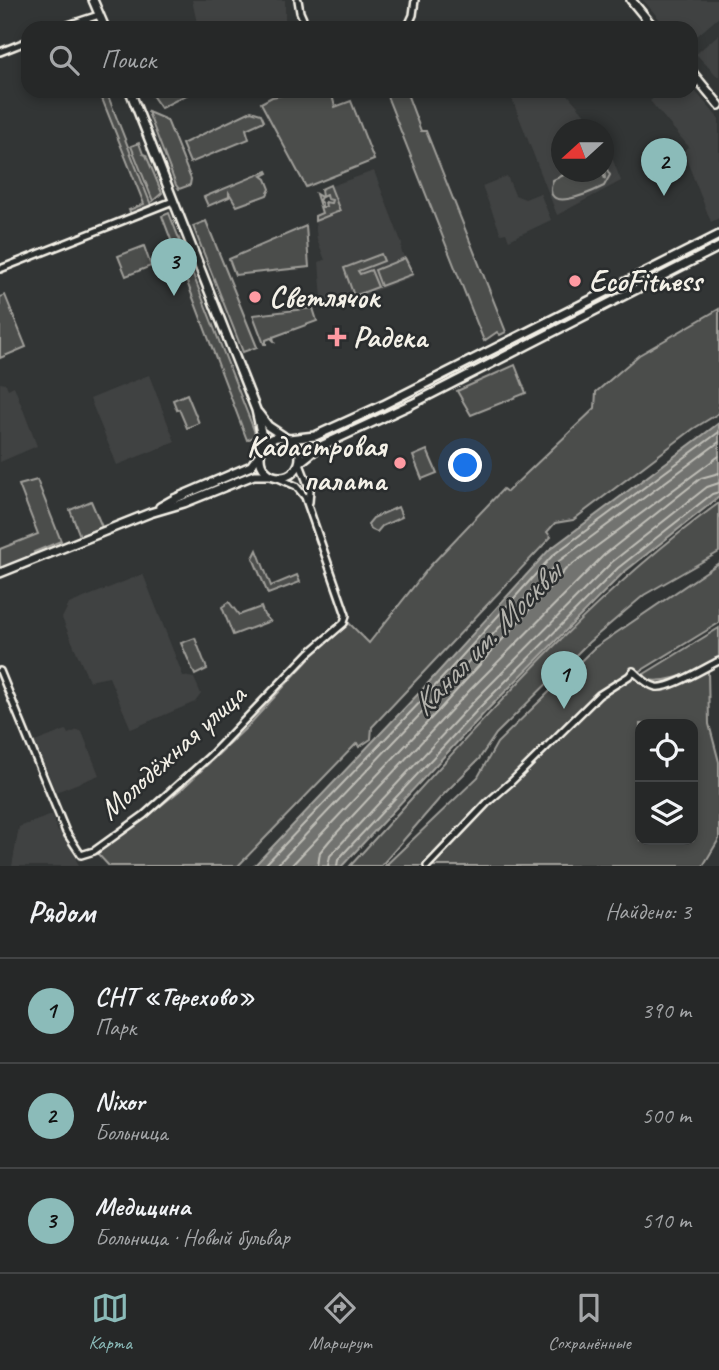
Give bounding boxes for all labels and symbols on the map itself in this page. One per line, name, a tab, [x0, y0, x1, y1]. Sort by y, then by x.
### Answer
north arrow	[551, 119, 614, 182]
pin: 2	[641, 138, 687, 196]
pin: 3	[151, 238, 197, 296]
place label: EcoFitness	[589, 262, 705, 300]
marker: EcoFitness	[567, 273, 583, 289]
place label: Светлячок	[269, 278, 381, 316]
marker: Светлячок	[247, 289, 263, 305]
place label: Радека	[353, 318, 430, 356]
marker: Радека	[327, 327, 347, 347]
place label: Кадастровая палата	[247, 427, 389, 499]
your location	[448, 448, 482, 482]
marker: Кадастровая палата	[392, 455, 408, 471]
water label: Канал им. Москвы	[402, 550, 573, 724]
pin: 1	[541, 651, 587, 709]
street label: Молодёжная улица	[91, 675, 255, 828]

